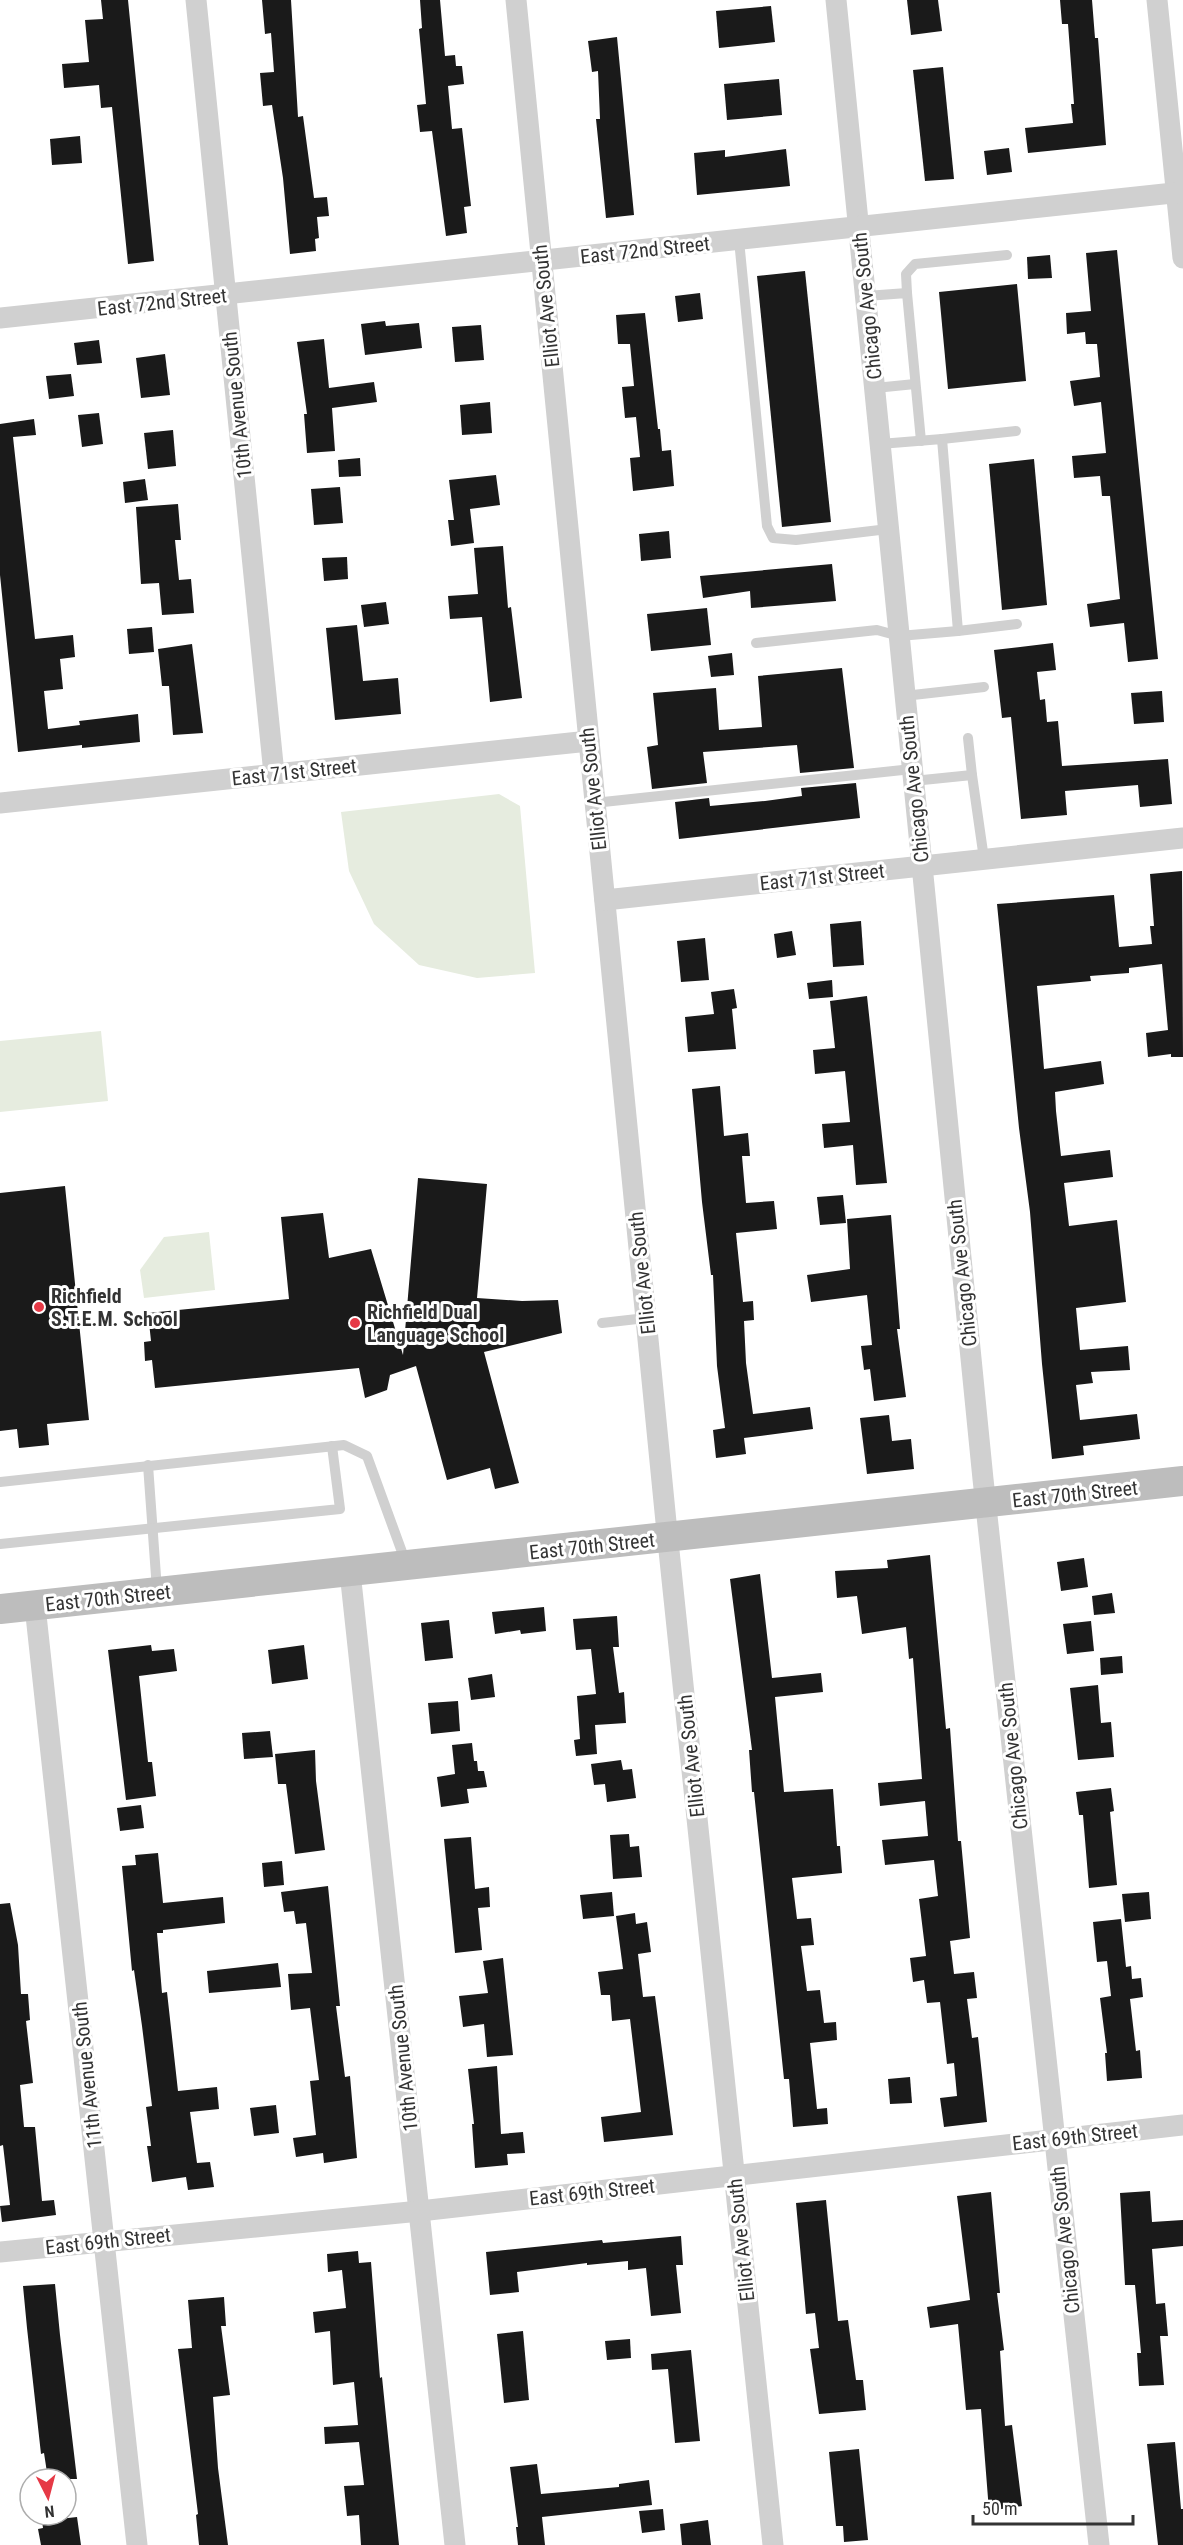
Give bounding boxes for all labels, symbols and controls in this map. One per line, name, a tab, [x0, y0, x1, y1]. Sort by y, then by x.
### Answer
street label: East 72nd Street	[579, 231, 711, 269]
street label: Chicago Ave South	[847, 231, 887, 381]
street label: Elliot Ave South	[528, 243, 564, 369]
street label: East 72nd Street	[96, 283, 228, 321]
street label: 10th Avenue South	[217, 330, 257, 480]
street label: Chicago Ave South	[894, 714, 934, 864]
street label: Elliot Ave South	[575, 726, 611, 852]
street label: East 71st Street	[230, 754, 358, 790]
street label: East 71st Street	[758, 859, 886, 895]
street label: Chicago Ave South	[942, 1198, 982, 1348]
street label: Elliot Ave South	[624, 1210, 660, 1336]
place label: Richfield S.T.E.M. School	[51, 1284, 178, 1331]
marker: Richfield S.T.E.M. School	[32, 1300, 46, 1314]
place label: Richfield Dual Language School	[367, 1300, 504, 1347]
marker: Richfield Dual Language School	[348, 1316, 362, 1330]
street label: East 70th Street	[1011, 1475, 1139, 1513]
street label: East 70th Street	[528, 1527, 656, 1565]
street label: East 70th Street	[44, 1579, 172, 1617]
street label: Chicago Ave South	[993, 1681, 1033, 1831]
street label: Elliot Ave South	[673, 1693, 709, 1819]
street label: 10th Avenue South	[383, 1983, 423, 2133]
street label: 11th Avenue South	[67, 2000, 107, 2150]
street label: East 69th Street	[1011, 2118, 1139, 2156]
street label: Chicago Ave South	[1045, 2165, 1085, 2315]
street label: East 69th Street	[528, 2173, 656, 2211]
street label: Elliot Ave South	[723, 2177, 759, 2303]
street label: East 69th Street	[44, 2222, 172, 2260]
north arrow	[18, 2467, 78, 2527]
scale bar	[973, 2488, 1134, 2526]
text: 50 m	[982, 2498, 1017, 2519]
text: N	[44, 2501, 55, 2521]

